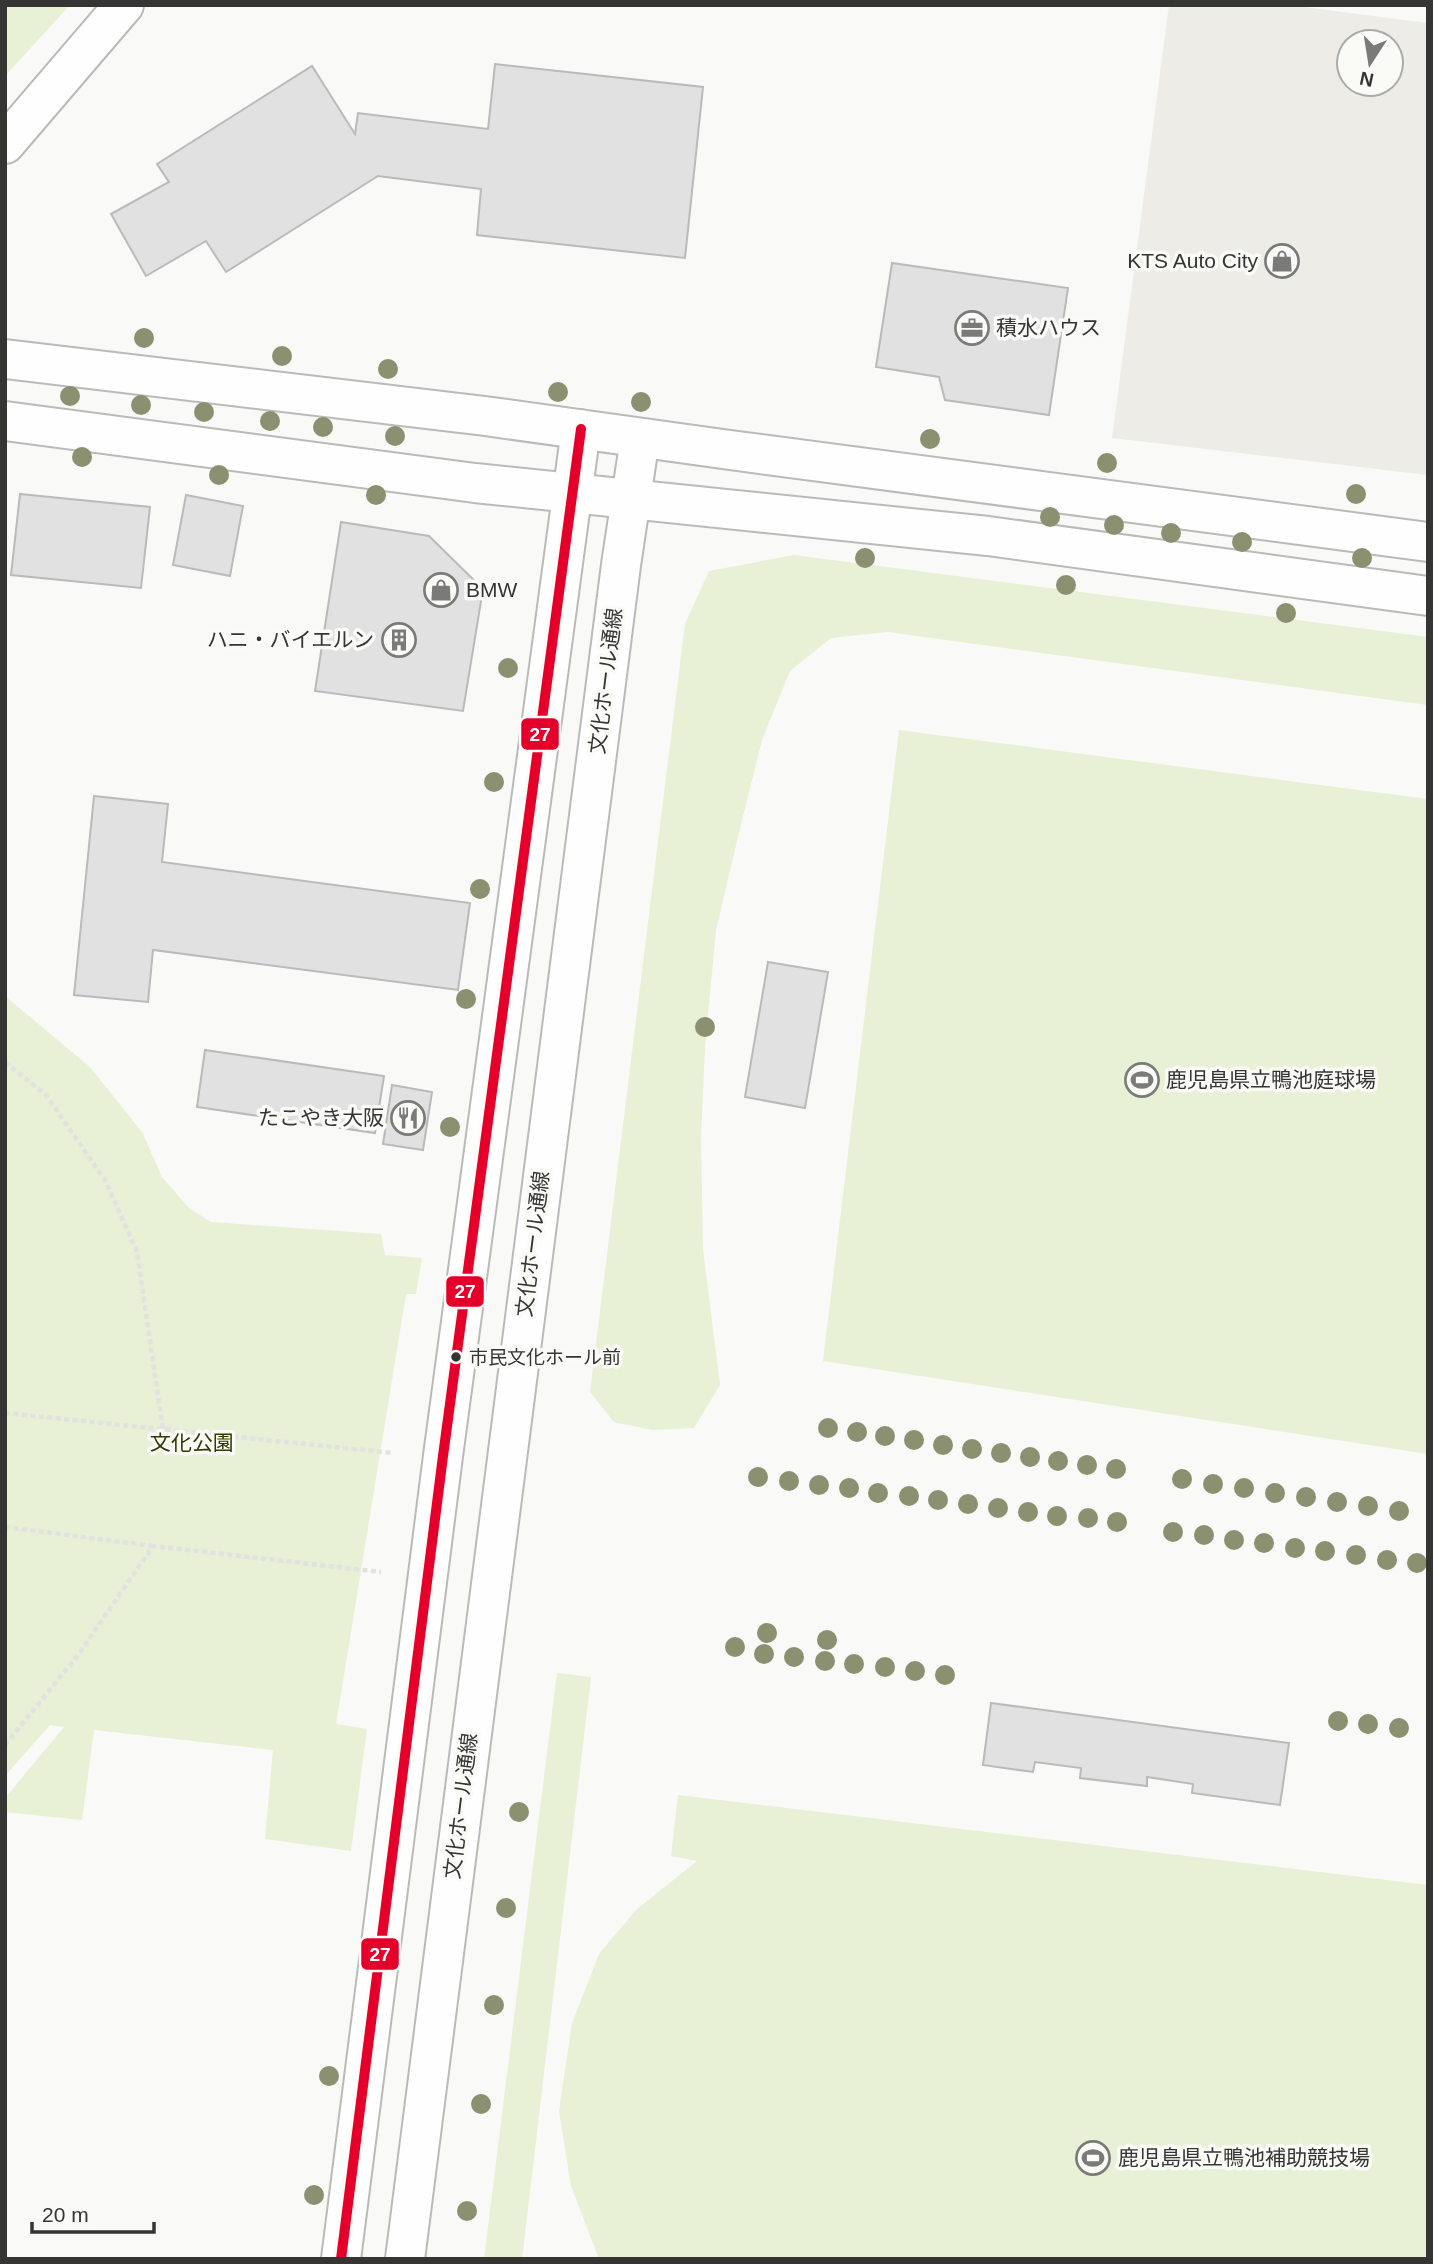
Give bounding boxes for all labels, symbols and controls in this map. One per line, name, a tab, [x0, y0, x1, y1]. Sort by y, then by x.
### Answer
north arrow	[1335, 28, 1405, 98]
text: N	[1358, 67, 1375, 91]
shop icon: KTS Auto City	[1263, 242, 1301, 280]
place label: KTS Auto City	[1127, 249, 1258, 272]
office icon: 積水ハウス	[953, 309, 991, 347]
place label: 積水ハウス	[996, 316, 1101, 339]
shop icon: BMW	[422, 571, 460, 609]
place label: BMW	[466, 578, 518, 601]
street label: 文化ホール通線	[585, 607, 626, 755]
building icon: ハニ・バイエルン	[380, 621, 418, 659]
place label: ハニ・バイエルン	[207, 628, 374, 651]
line badge: 27	[520, 717, 560, 751]
text: 27	[529, 724, 551, 745]
sports icon: 鹿児島県立鴨池庭球場	[1123, 1061, 1161, 1099]
place label: 鹿児島県立鴨池庭球場	[1166, 1068, 1376, 1091]
restaurant icon: たこやき大阪	[389, 1099, 427, 1137]
place label: たこやき大阪	[258, 1106, 384, 1129]
street label: 文化ホール通線	[512, 1170, 553, 1318]
line badge: 27	[445, 1275, 485, 1308]
text: 27	[454, 1281, 476, 1302]
place label: 市民文化ホール前	[469, 1347, 621, 1368]
marker: 市民文化ホール前	[449, 1350, 463, 1364]
park label: 文化公園	[150, 1431, 234, 1454]
street label: 文化ホール通線	[440, 1732, 481, 1880]
line badge: 27	[360, 1937, 400, 1971]
text: 27	[369, 1944, 391, 1965]
sports icon: 鹿児島県立鴨池補助競技場	[1074, 2139, 1112, 2177]
place label: 鹿児島県立鴨池補助競技場	[1118, 2146, 1370, 2169]
scale bar	[32, 2190, 154, 2234]
text: 20 m	[42, 2203, 89, 2226]

